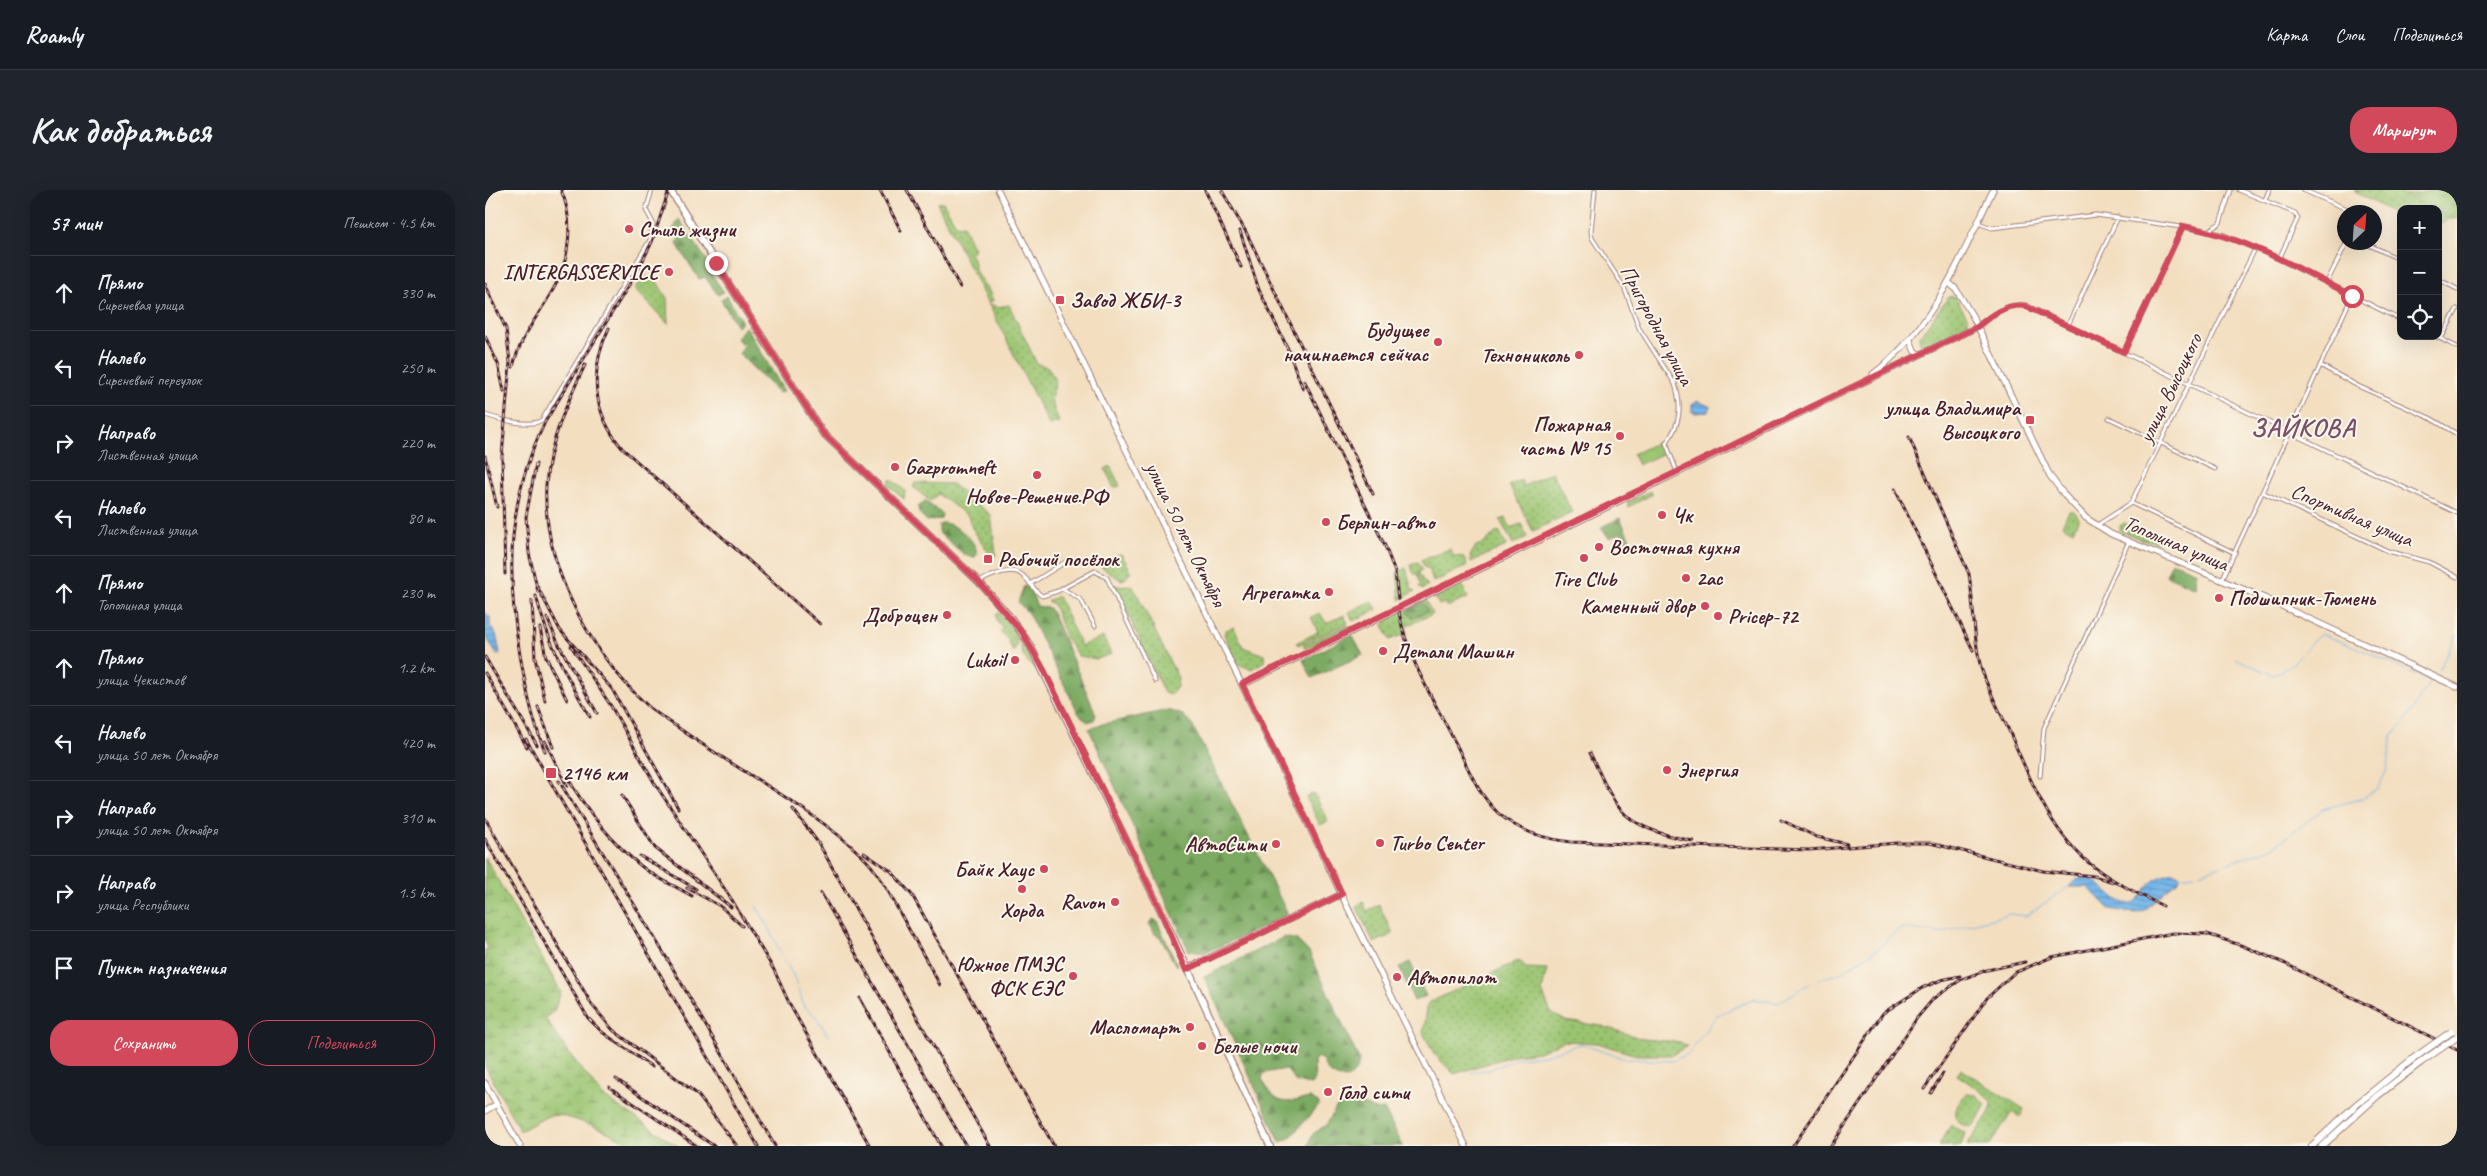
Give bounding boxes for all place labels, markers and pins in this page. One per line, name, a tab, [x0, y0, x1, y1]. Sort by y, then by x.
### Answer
place label: Стиль жизни	[639, 216, 737, 243]
marker: Стиль жизни	[623, 223, 635, 235]
place label: INTERGASSERVICE	[503, 259, 662, 285]
marker: INTERGASSERVICE	[663, 266, 675, 278]
place label: Завод ЖБИ-3	[1070, 287, 1183, 313]
marker: Завод ЖБИ-3	[1054, 294, 1066, 306]
place label: Будущее начинается сейчас	[1283, 317, 1430, 367]
marker: Будущее начинается сейчас	[1432, 336, 1444, 348]
place label: Технониколь	[1481, 342, 1571, 368]
marker: Технониколь	[1573, 349, 1585, 361]
place label: улица Владимира Высоцкого	[1883, 395, 2022, 445]
place label: Пожарная часть № 15	[1519, 411, 1612, 461]
marker: улица Владимира Высоцкого	[2024, 414, 2036, 426]
marker: Пожарная часть № 15	[1614, 430, 1626, 442]
place label: Gazpromneft	[905, 454, 998, 480]
marker: Gazpromneft	[889, 461, 901, 473]
marker: Новое-Решение.РФ	[1031, 469, 1043, 481]
place label: Новое-Решение.РФ	[966, 483, 1110, 509]
place label: Чк	[1672, 502, 1695, 528]
place label: Берлин-авто	[1336, 509, 1437, 535]
marker: Чк	[1656, 509, 1668, 521]
marker: Берлин-авто	[1320, 516, 1332, 528]
place label: Восточная кухня	[1609, 534, 1741, 561]
marker: Восточная кухня	[1593, 541, 1605, 553]
place label: Рабочий посёлок	[998, 546, 1120, 572]
marker: Tire Club	[1578, 552, 1590, 564]
marker: Рабочий посёлок	[982, 553, 994, 565]
place label: 2ас	[1696, 565, 1724, 591]
place label: Tire Club	[1552, 566, 1618, 592]
marker: 2ас	[1680, 572, 1692, 584]
place label: Агрегатка	[1241, 579, 1321, 605]
place label: Подшипник-Тюмень	[2229, 585, 2377, 611]
marker: Агрегатка	[1323, 586, 1335, 598]
marker: Подшипник-Тюмень	[2213, 592, 2225, 604]
place label: Каменный двор	[1580, 593, 1696, 619]
marker: Каменный двор	[1699, 600, 1711, 612]
place label: Доброцен	[863, 602, 939, 628]
place label: Pricep-72	[1728, 603, 1800, 629]
marker: Доброцен	[941, 609, 953, 621]
marker: Pricep-72	[1712, 610, 1724, 622]
place label: Детали Машин	[1393, 638, 1515, 664]
marker: Детали Машин	[1377, 645, 1389, 657]
place label: Lukoil	[966, 647, 1009, 673]
marker: Lukoil	[1009, 654, 1021, 666]
place label: Энергия	[1677, 757, 1739, 783]
place label: 2146 км	[562, 760, 629, 786]
marker: Энергия	[1661, 764, 1673, 776]
marker: 2146 км	[544, 766, 558, 780]
place label: Turbo Center	[1390, 830, 1486, 856]
place label: АвтоСити	[1185, 831, 1268, 857]
marker: Turbo Center	[1374, 837, 1386, 849]
marker: АвтоСити	[1270, 838, 1282, 850]
place label: Байк Хаус	[955, 856, 1035, 883]
marker: Байк Хаус	[1038, 863, 1050, 875]
marker: Хорда	[1016, 883, 1028, 895]
place label: Ravon	[1061, 889, 1105, 915]
marker: Ravon	[1109, 896, 1121, 908]
place label: Хорда	[1000, 897, 1045, 923]
place label: Южное ПМЭС ФСК ЕЭС	[957, 951, 1066, 1001]
place label: Автопилот	[1407, 964, 1497, 990]
marker: Южное ПМЭС ФСК ЕЭС	[1067, 970, 1079, 982]
marker: Автопилот	[1391, 971, 1403, 983]
place label: Масломарт	[1089, 1014, 1181, 1040]
marker: Масломарт	[1184, 1021, 1196, 1033]
place label: Белые ночи	[1212, 1033, 1298, 1059]
marker: Белые ночи	[1196, 1040, 1208, 1052]
place label: Голд сити	[1338, 1079, 1411, 1105]
marker: Голд сити	[1322, 1086, 1334, 1098]

